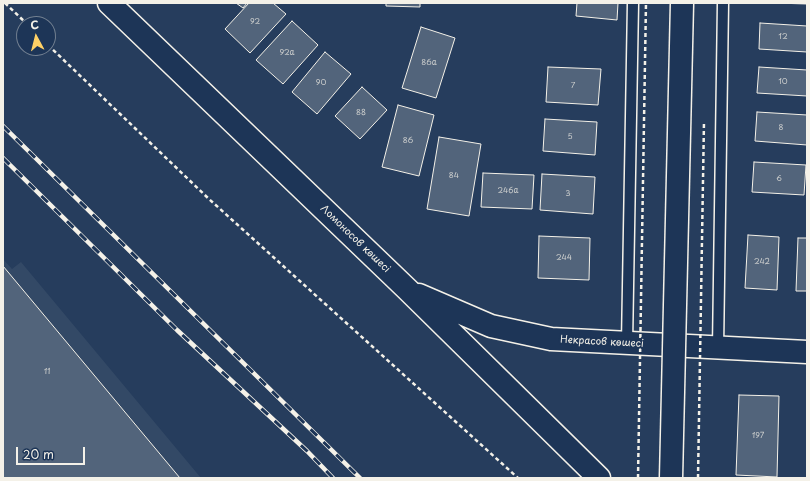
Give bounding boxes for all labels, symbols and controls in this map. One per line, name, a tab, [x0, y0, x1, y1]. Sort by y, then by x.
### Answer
north arrow	[16, 16, 56, 56]
text: С	[29, 16, 40, 34]
house number: 92	[250, 17, 260, 27]
house number: 12	[778, 32, 788, 42]
house number: 92а	[280, 48, 294, 58]
house number: 86а	[421, 58, 437, 68]
house number: 10	[778, 77, 788, 87]
house number: 90	[316, 78, 326, 88]
house number: 7	[571, 81, 575, 91]
house number: 88	[356, 108, 366, 118]
house number: 8	[779, 123, 783, 133]
house number: 5	[567, 132, 573, 142]
house number: 86	[403, 136, 413, 146]
house number: 84	[449, 171, 459, 181]
house number: 6	[776, 174, 782, 184]
house number: 246а	[498, 186, 518, 196]
house number: 3	[565, 189, 571, 199]
street label: Ломоносов көшесі	[318, 203, 392, 275]
house number: 244	[556, 253, 572, 263]
house number: 242	[754, 257, 770, 267]
street label: Некрасов көшесі	[560, 334, 644, 350]
house number: 11	[44, 367, 50, 377]
house number: 197	[752, 431, 764, 441]
scale bar	[18, 439, 87, 465]
text: 20 m	[23, 445, 54, 463]

